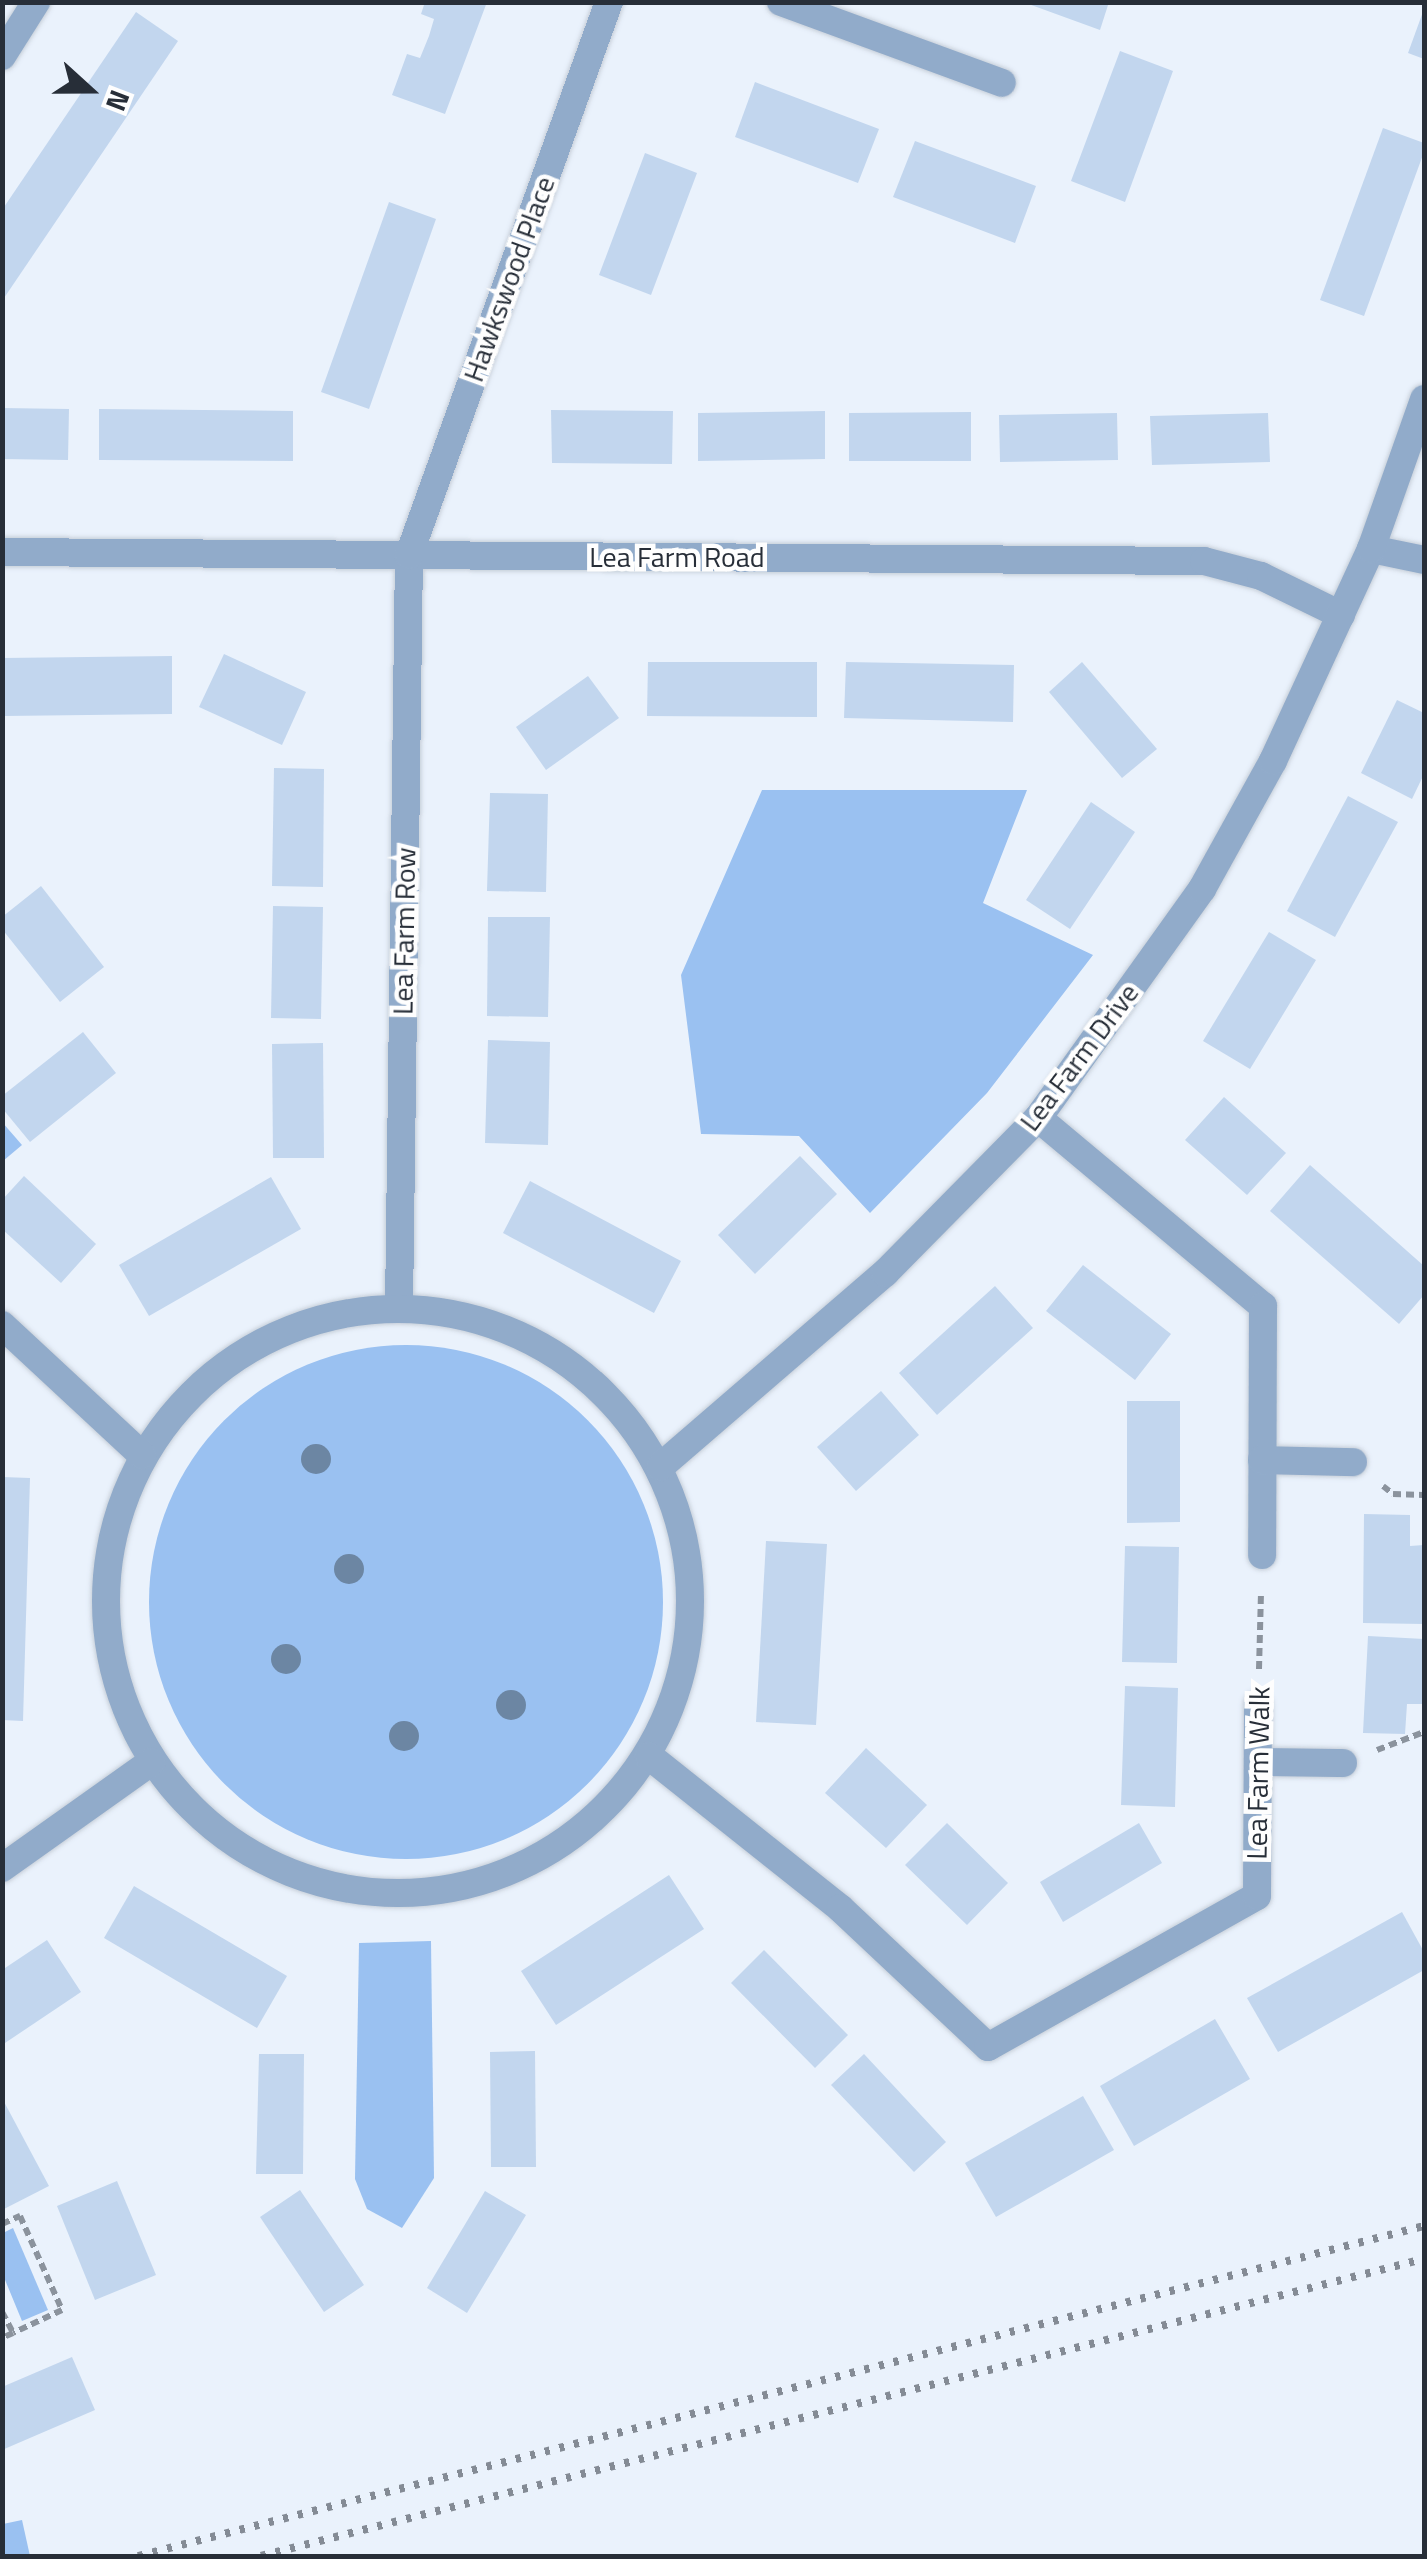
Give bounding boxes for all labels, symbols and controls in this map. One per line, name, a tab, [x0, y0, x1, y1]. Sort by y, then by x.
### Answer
north arrow	[40, 40, 140, 140]
text: N	[95, 84, 142, 118]
street label: Hawkswood Place	[456, 172, 562, 386]
street label: Lea Farm Road	[589, 540, 765, 574]
street label: Lea Farm Row	[386, 847, 422, 1015]
street label: Lea Farm Drive	[1013, 977, 1145, 1137]
street label: Lea Farm Walk	[1240, 1686, 1276, 1860]

